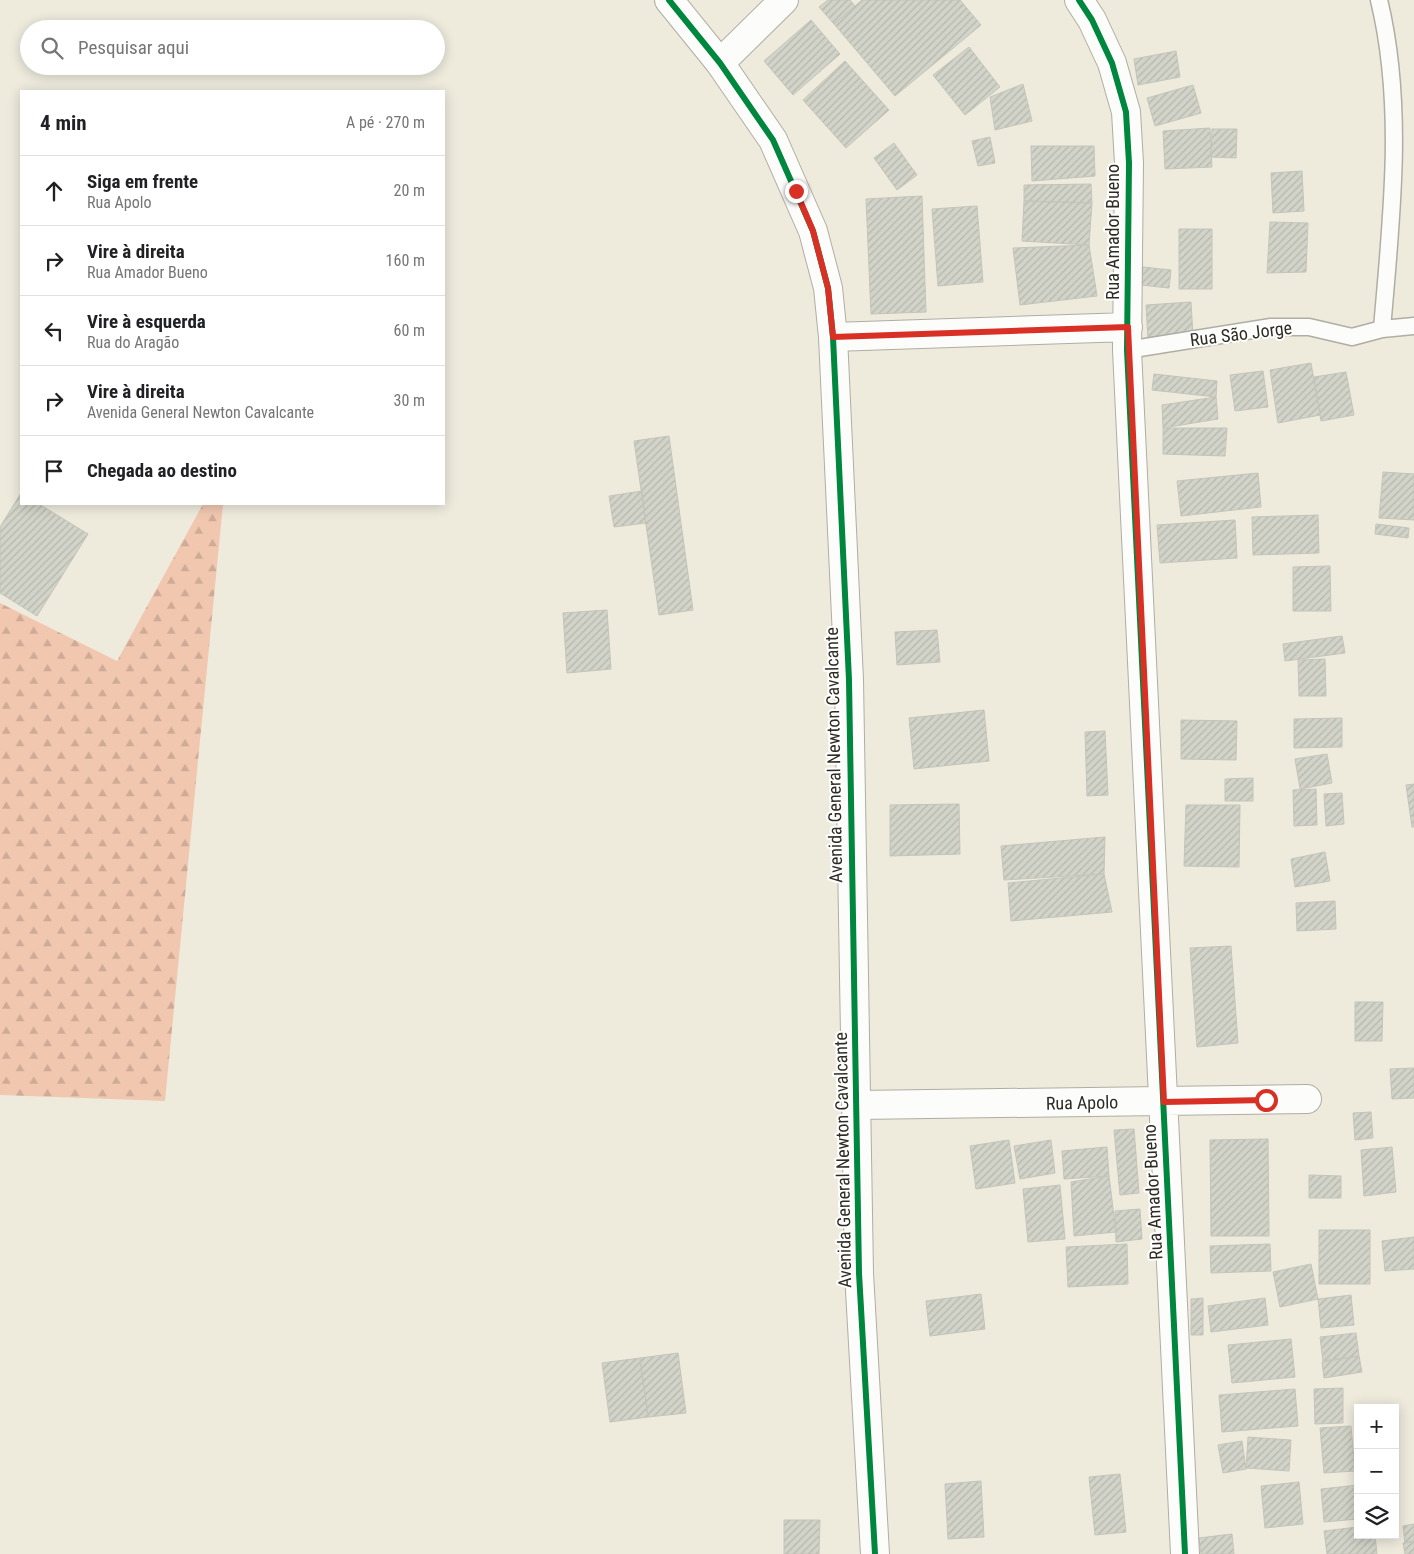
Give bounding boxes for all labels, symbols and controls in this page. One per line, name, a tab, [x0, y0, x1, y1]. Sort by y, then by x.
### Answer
search box	[20, 20, 445, 75]
icon: search	[38, 34, 66, 62]
text: Pesquisar aqui	[78, 36, 189, 59]
text: 4 min	[40, 111, 87, 135]
text: A pé · 270 m	[346, 113, 425, 132]
street label: Rua Amador Bueno	[1102, 164, 1123, 300]
text: Siga em frente	[87, 170, 198, 193]
icon: ahead	[40, 177, 68, 205]
route end	[785, 180, 808, 203]
text: 20 m	[393, 181, 425, 200]
text: Rua Apolo	[87, 193, 151, 212]
text: Vire à direita	[87, 240, 185, 263]
icon: right	[40, 247, 68, 275]
text: 160 m	[386, 251, 425, 270]
text: Rua Amador Bueno	[87, 263, 208, 282]
text: Vire à esquerda	[87, 310, 206, 333]
icon: left	[40, 317, 68, 345]
street label: Rua São Jorge	[1189, 317, 1293, 350]
text: 60 m	[393, 321, 425, 340]
text: Rua do Aragão	[87, 333, 179, 352]
text: Vire à direita	[87, 380, 185, 403]
icon: right	[40, 387, 68, 415]
text: 30 m	[393, 391, 425, 410]
text: Avenida General Newton Cavalcante	[87, 403, 314, 422]
icon: arrive	[40, 457, 68, 485]
text: Chegada ao destino	[87, 459, 237, 482]
street label: Avenida General Newton Cavalcante	[821, 627, 846, 883]
street label: Avenida General Newton Cavalcante	[830, 1032, 855, 1288]
route start	[1255, 1089, 1278, 1112]
street label: Rua Apolo	[1046, 1091, 1118, 1114]
street label: Rua Amador Bueno	[1138, 1124, 1167, 1260]
map controls	[1354, 1404, 1399, 1539]
button: +	[1354, 1404, 1399, 1449]
button: −	[1354, 1449, 1399, 1494]
button: layers	[1354, 1494, 1399, 1539]

